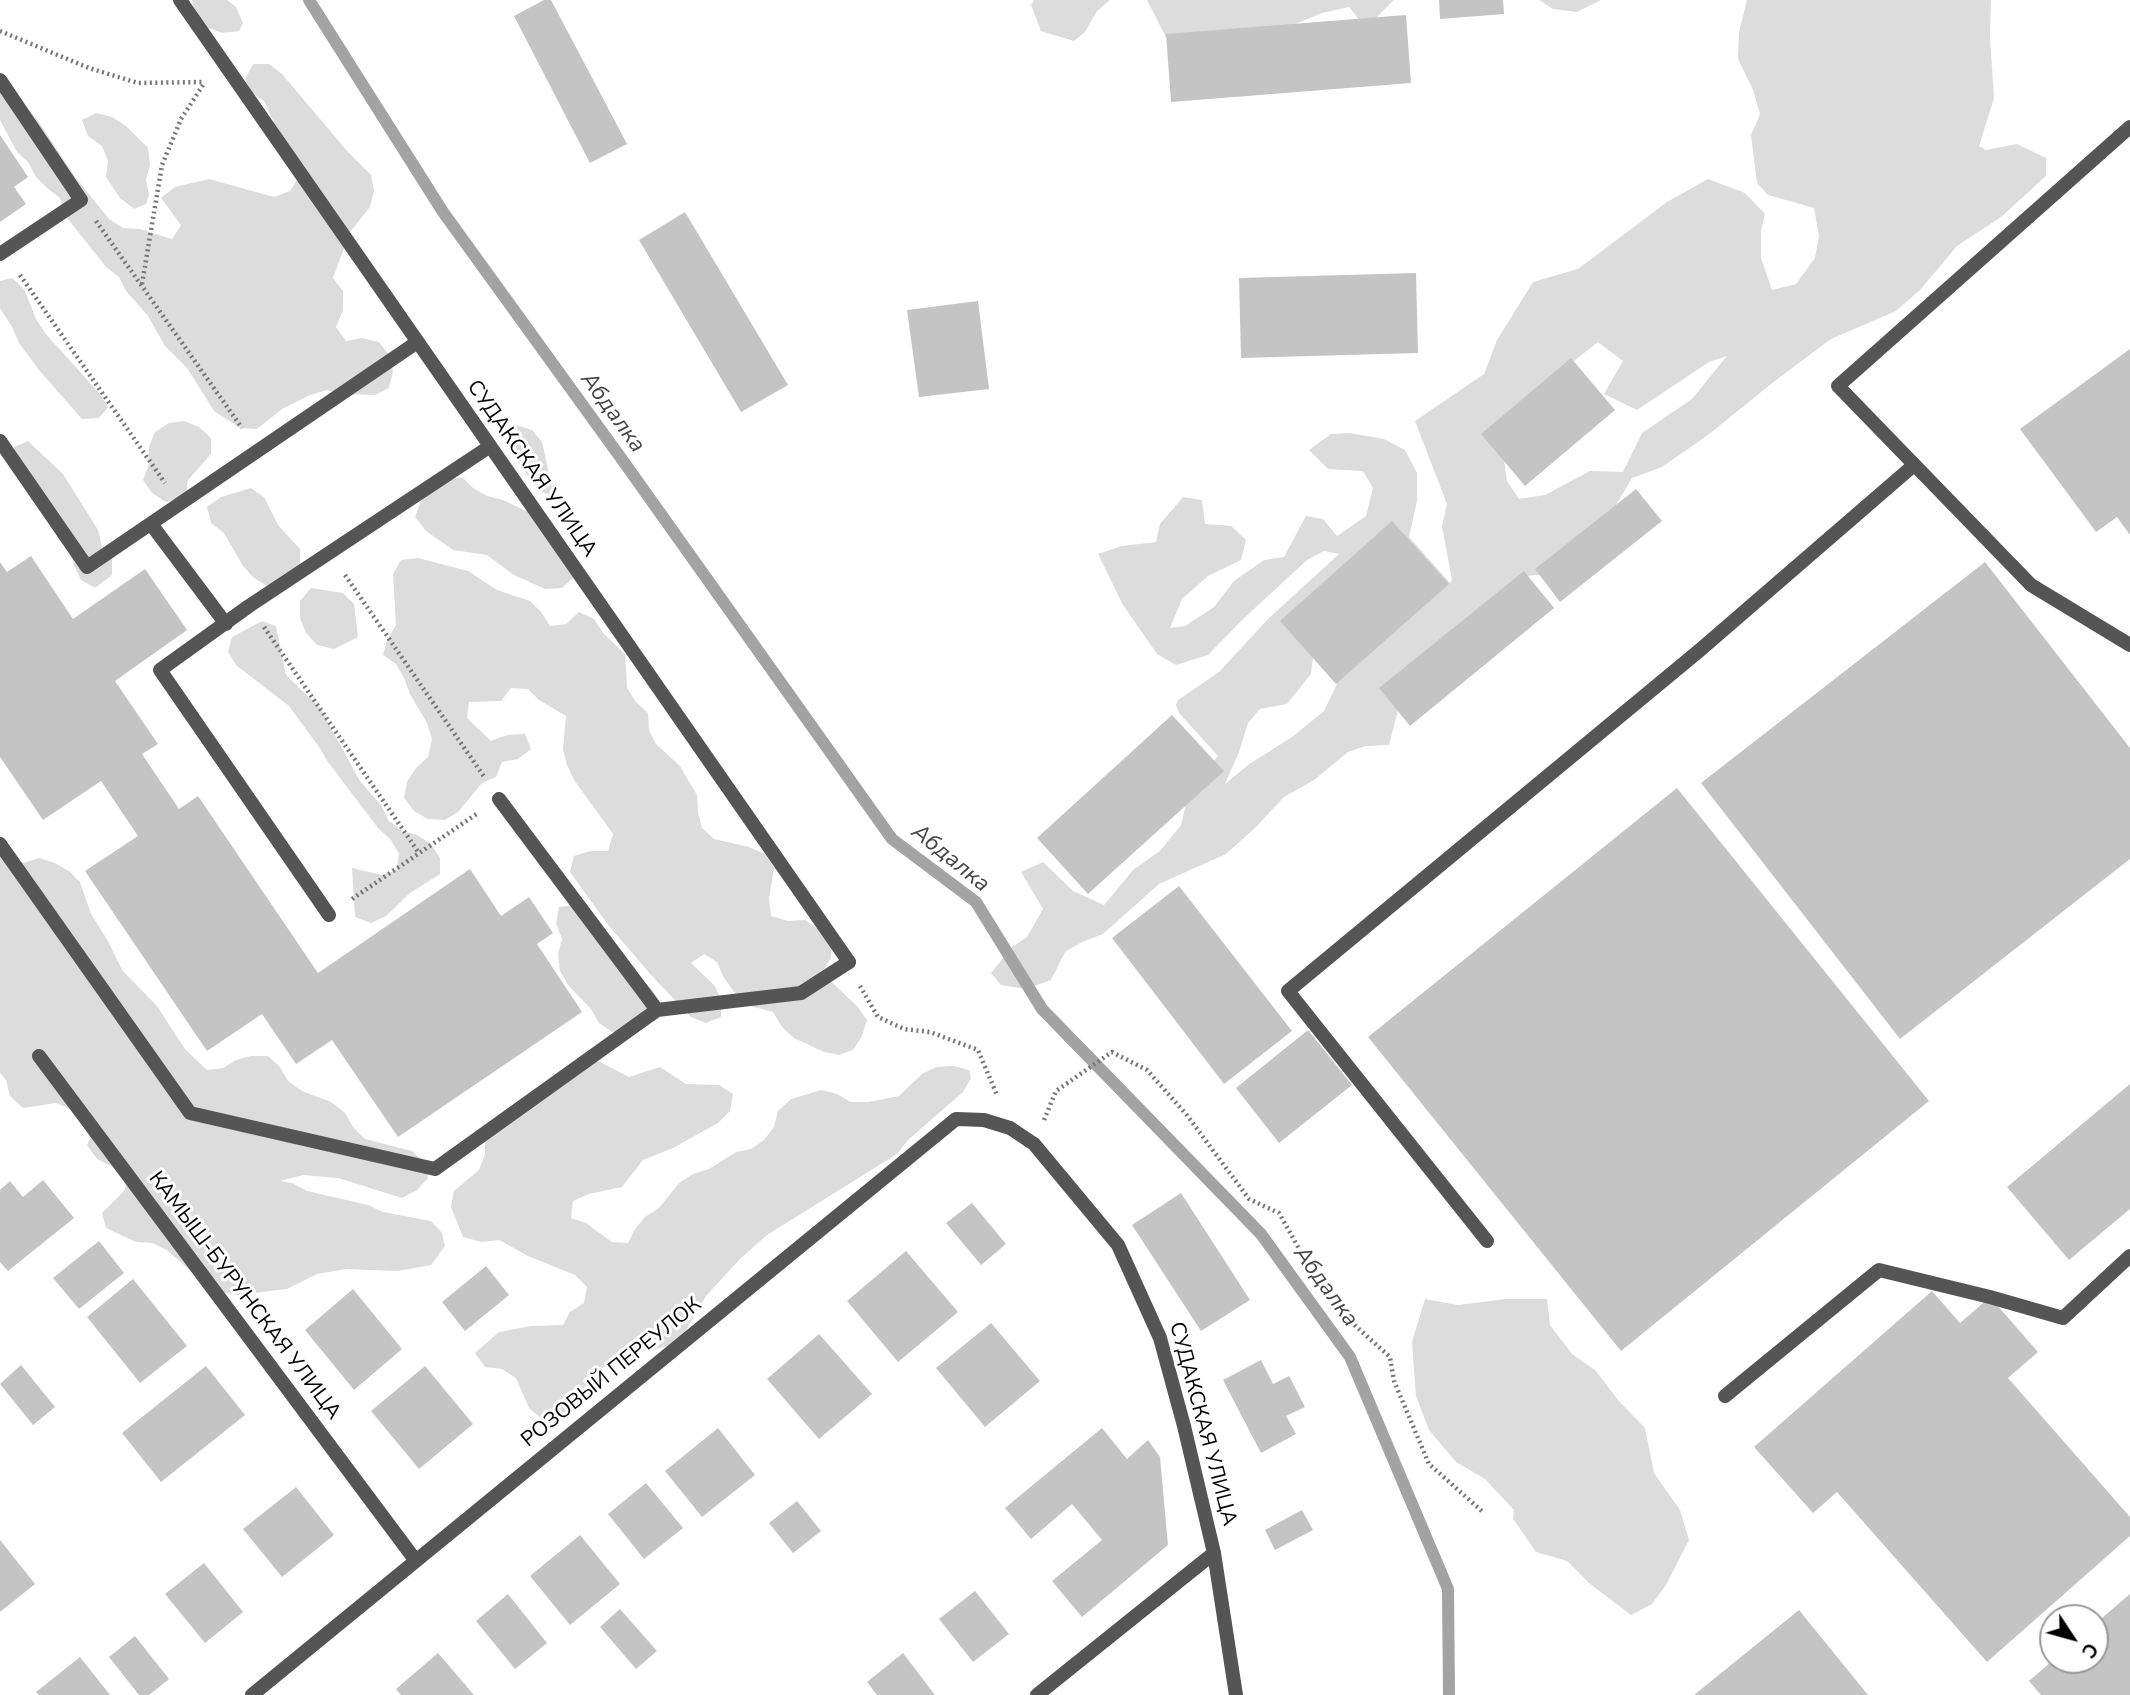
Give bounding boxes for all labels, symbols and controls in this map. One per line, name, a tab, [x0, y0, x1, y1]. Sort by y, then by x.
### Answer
water label: Абдалка	[573, 367, 651, 459]
street label: СУДАКСКАЯ УЛИЦА	[460, 376, 602, 562]
water label: Абдалка	[905, 819, 995, 899]
street label: КАМЫШ-БУРУНСКАЯ УЛИЦА	[142, 1167, 346, 1425]
water label: Абдалка	[1286, 1241, 1364, 1333]
street label: РОЗОВЫЙ ПЕРЕУЛОК	[517, 1293, 707, 1453]
street label: СУДАКСКАЯ УЛИЦА	[1163, 1319, 1241, 1529]
north arrow	[2039, 1604, 2109, 1674]
text: С	[2075, 1637, 2104, 1663]

